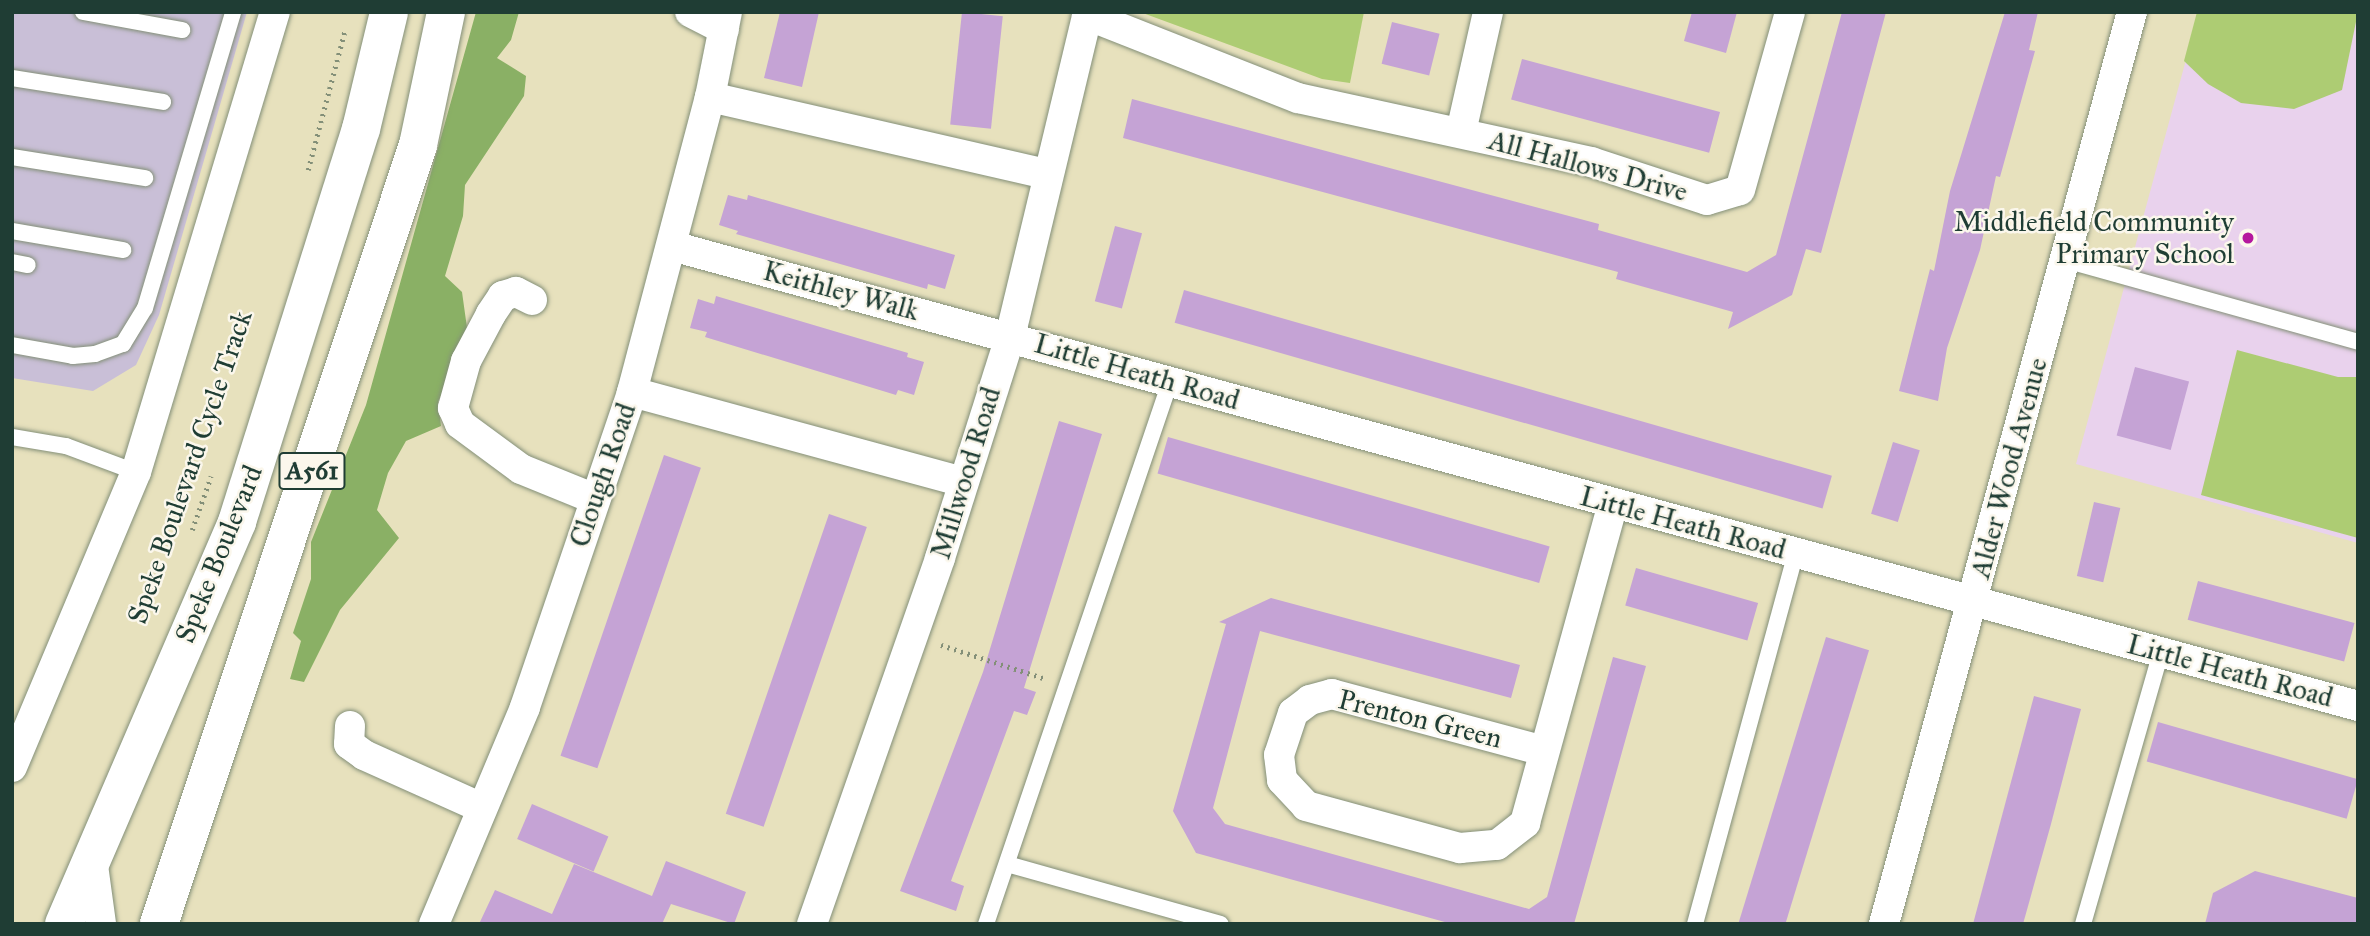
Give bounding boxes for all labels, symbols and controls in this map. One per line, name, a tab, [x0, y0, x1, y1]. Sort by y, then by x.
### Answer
street label: All Hallows Drive	[1485, 123, 1691, 209]
place label: Middlefield Community Primary School	[1954, 205, 2234, 271]
marker: Middlefield Community Primary School	[2240, 230, 2256, 246]
street label: Keithley Walk	[759, 254, 923, 328]
street label: Speke Boulevard Cycle Track	[121, 306, 259, 628]
street label: Little Heath Road	[1031, 327, 1243, 417]
street label: Alder Wood Avenue	[1963, 354, 2055, 582]
street label: Millwood Road	[924, 383, 1008, 563]
street label: Clough Road	[563, 399, 643, 551]
road number: A561	[277, 449, 347, 494]
street label: Speke Boulevard	[168, 460, 270, 648]
street label: Little Heath Road	[1576, 479, 1790, 567]
street label: Little Heath Road	[2123, 627, 2337, 715]
street label: Prenton Green	[1335, 682, 1505, 756]

